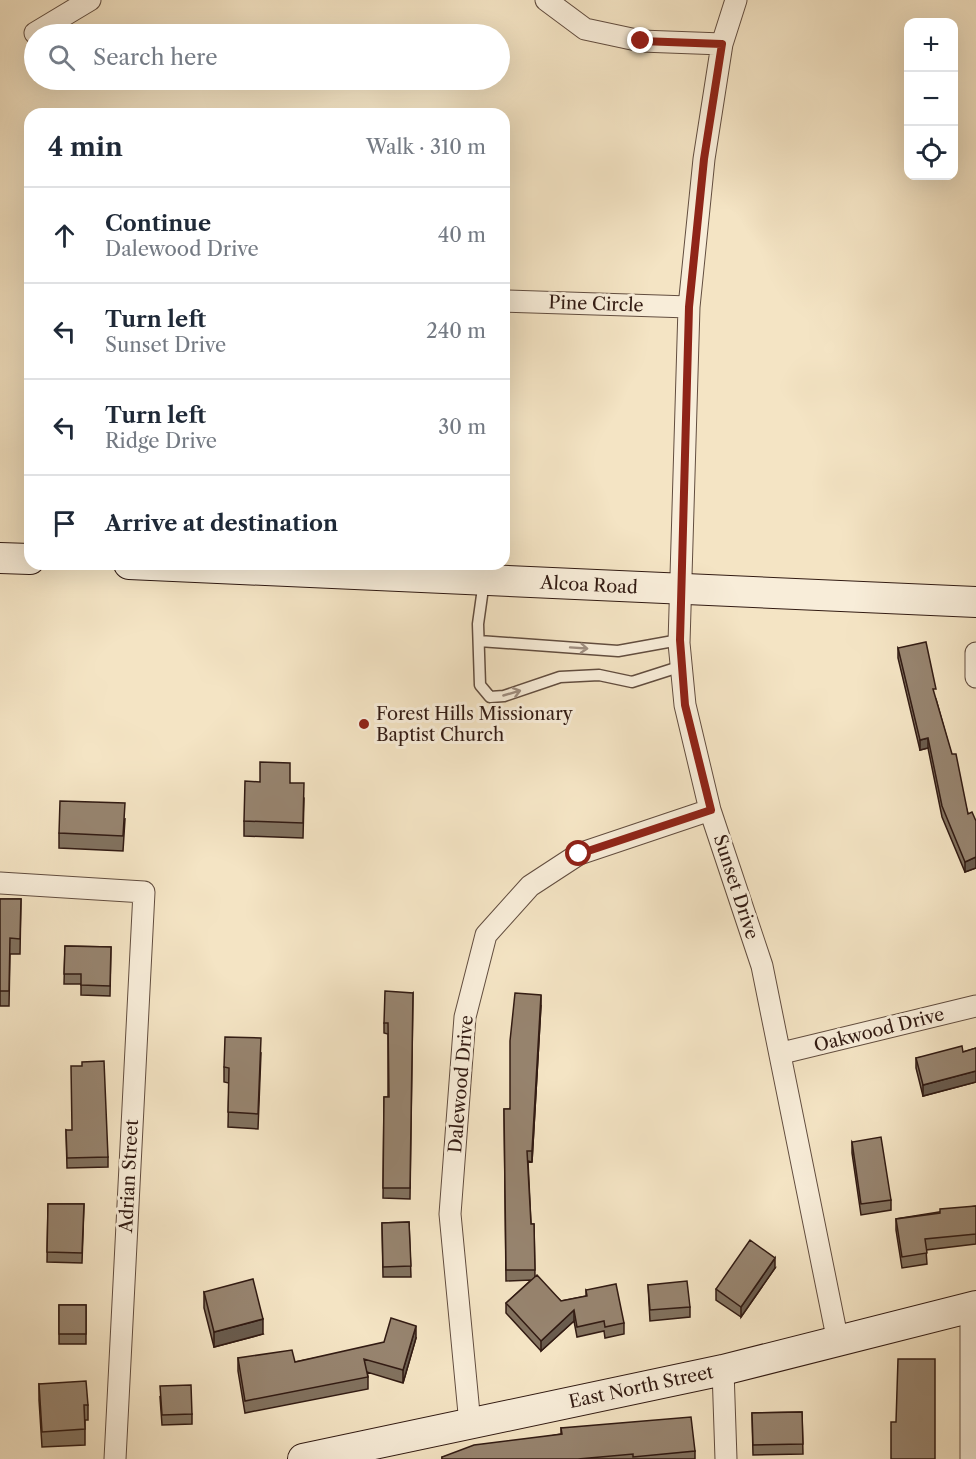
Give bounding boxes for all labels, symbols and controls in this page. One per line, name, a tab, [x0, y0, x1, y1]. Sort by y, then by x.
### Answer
map controls	[904, 18, 958, 180]
button: +	[904, 18, 958, 72]
search box	[24, 24, 510, 90]
route end	[627, 27, 653, 53]
icon: search	[45, 41, 78, 74]
text: Search here	[93, 44, 218, 71]
button: −	[904, 72, 958, 126]
button: locate	[904, 126, 958, 180]
text: 4 min	[48, 131, 123, 163]
text: Walk · 310 m	[366, 135, 486, 159]
text: Continue	[105, 210, 211, 237]
icon: ahead	[48, 219, 81, 252]
text: 40 m	[438, 223, 486, 247]
text: Dalewood Drive	[105, 237, 259, 261]
street label: Pine Circle	[548, 291, 644, 317]
text: Turn left	[105, 306, 206, 333]
icon: left	[48, 315, 81, 348]
text: 240 m	[426, 319, 486, 343]
text: Sunset Drive	[105, 333, 226, 357]
text: Turn left	[105, 402, 206, 429]
icon: left	[48, 411, 81, 444]
text: 30 m	[438, 415, 486, 439]
text: Ridge Drive	[105, 429, 217, 453]
icon: arrive	[48, 507, 81, 540]
text: Arrive at destination	[105, 510, 338, 537]
street label: Alcoa Road	[539, 571, 638, 599]
one-way arrow	[568, 643, 588, 654]
one-way arrow	[502, 687, 521, 698]
place label: Forest Hills Missionary Baptist Church	[376, 703, 574, 746]
marker: Forest Hills Missionary Baptist Church	[357, 717, 371, 731]
street label: Sunset Drive	[709, 832, 763, 942]
route start	[565, 840, 591, 866]
street label: Oakwood Drive	[812, 1003, 946, 1057]
street label: Dalewood Drive	[444, 1014, 478, 1154]
street label: Adrian Street	[115, 1118, 143, 1234]
street label: East North Street	[567, 1361, 716, 1413]

